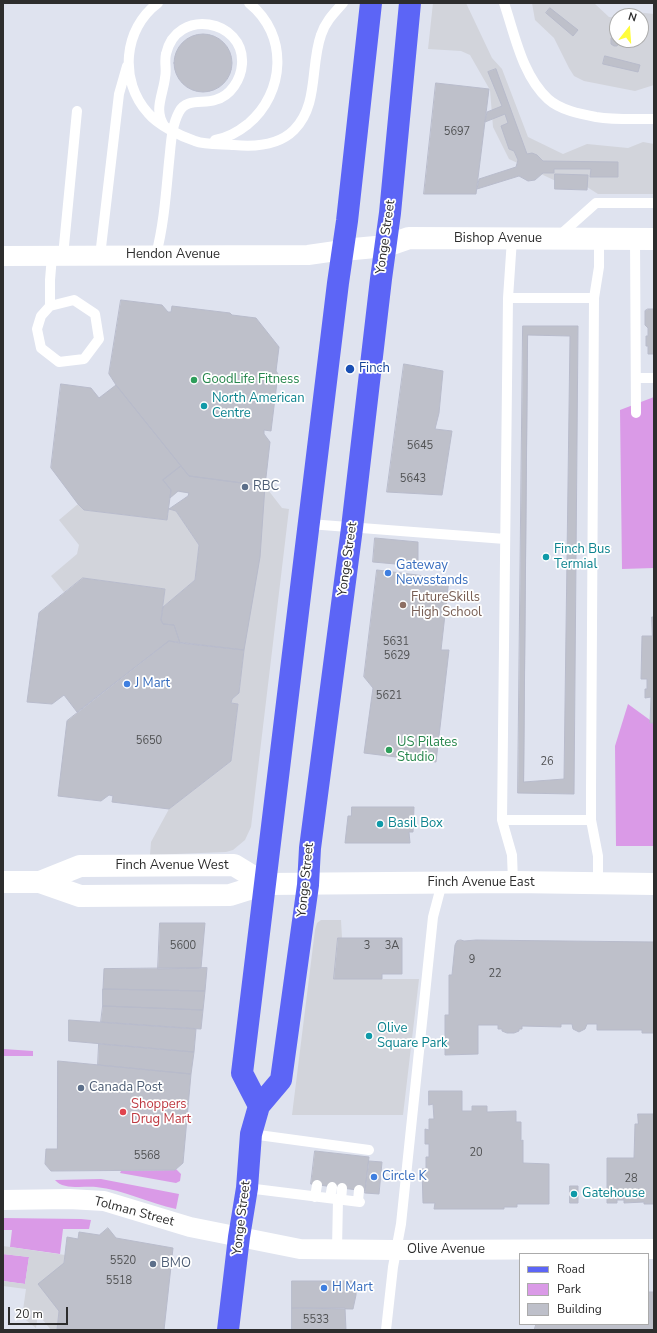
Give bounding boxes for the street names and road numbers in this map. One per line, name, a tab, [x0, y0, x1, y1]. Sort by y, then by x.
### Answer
street label: Yonge Street	[373, 199, 399, 275]
street label: Bishop Avenue	[454, 231, 542, 247]
street label: Hendon Avenue	[126, 247, 220, 263]
street label: Yonge Street	[335, 521, 361, 597]
street label: Yonge Street	[294, 842, 318, 918]
street label: Finch Avenue West	[115, 858, 229, 874]
street label: Finch Avenue East	[428, 875, 534, 891]
street label: Yonge Street	[230, 1180, 254, 1256]
street label: Tolman Street	[92, 1194, 176, 1230]
street label: Olive Avenue	[407, 1242, 485, 1258]

